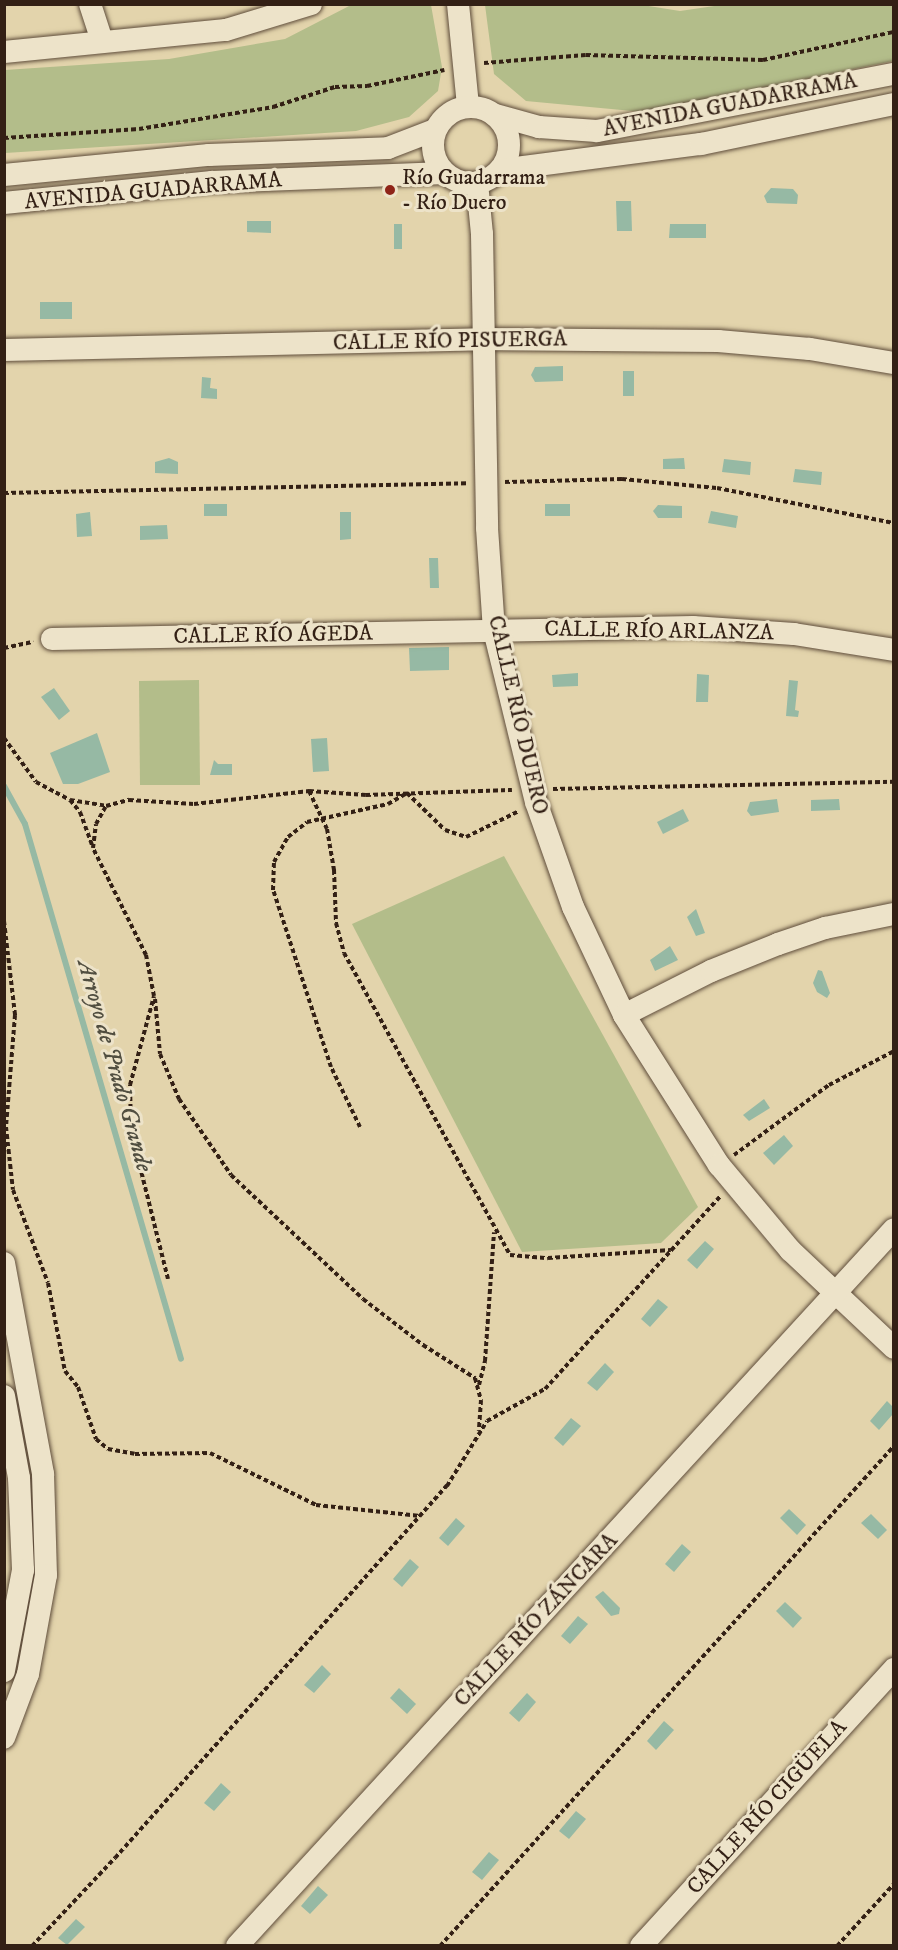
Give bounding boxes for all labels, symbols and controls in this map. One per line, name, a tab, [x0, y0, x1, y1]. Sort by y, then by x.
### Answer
street label: AVENIDA GUADARRAMA	[601, 67, 859, 143]
place label: Río Guadarrama - Río Duero	[402, 164, 545, 216]
street label: AVENIDA GUADARRAMA	[23, 167, 283, 215]
marker: Río Guadarrama - Río Duero	[383, 183, 397, 197]
street label: CALLE RÍO PISUERGA	[333, 326, 567, 356]
street label: CALLE RÍO DUERO	[482, 613, 554, 817]
street label: CALLE RÍO ARLANZA	[544, 616, 774, 646]
street label: CALLE RÍO ÁGEDA	[173, 620, 373, 650]
water label: Arroyo de Prado Grande	[70, 957, 158, 1175]
street label: CALLE RÍO ZÁNCARA	[449, 1528, 623, 1712]
street label: CALLE RÍO CIGÜELA	[682, 1714, 852, 1900]

